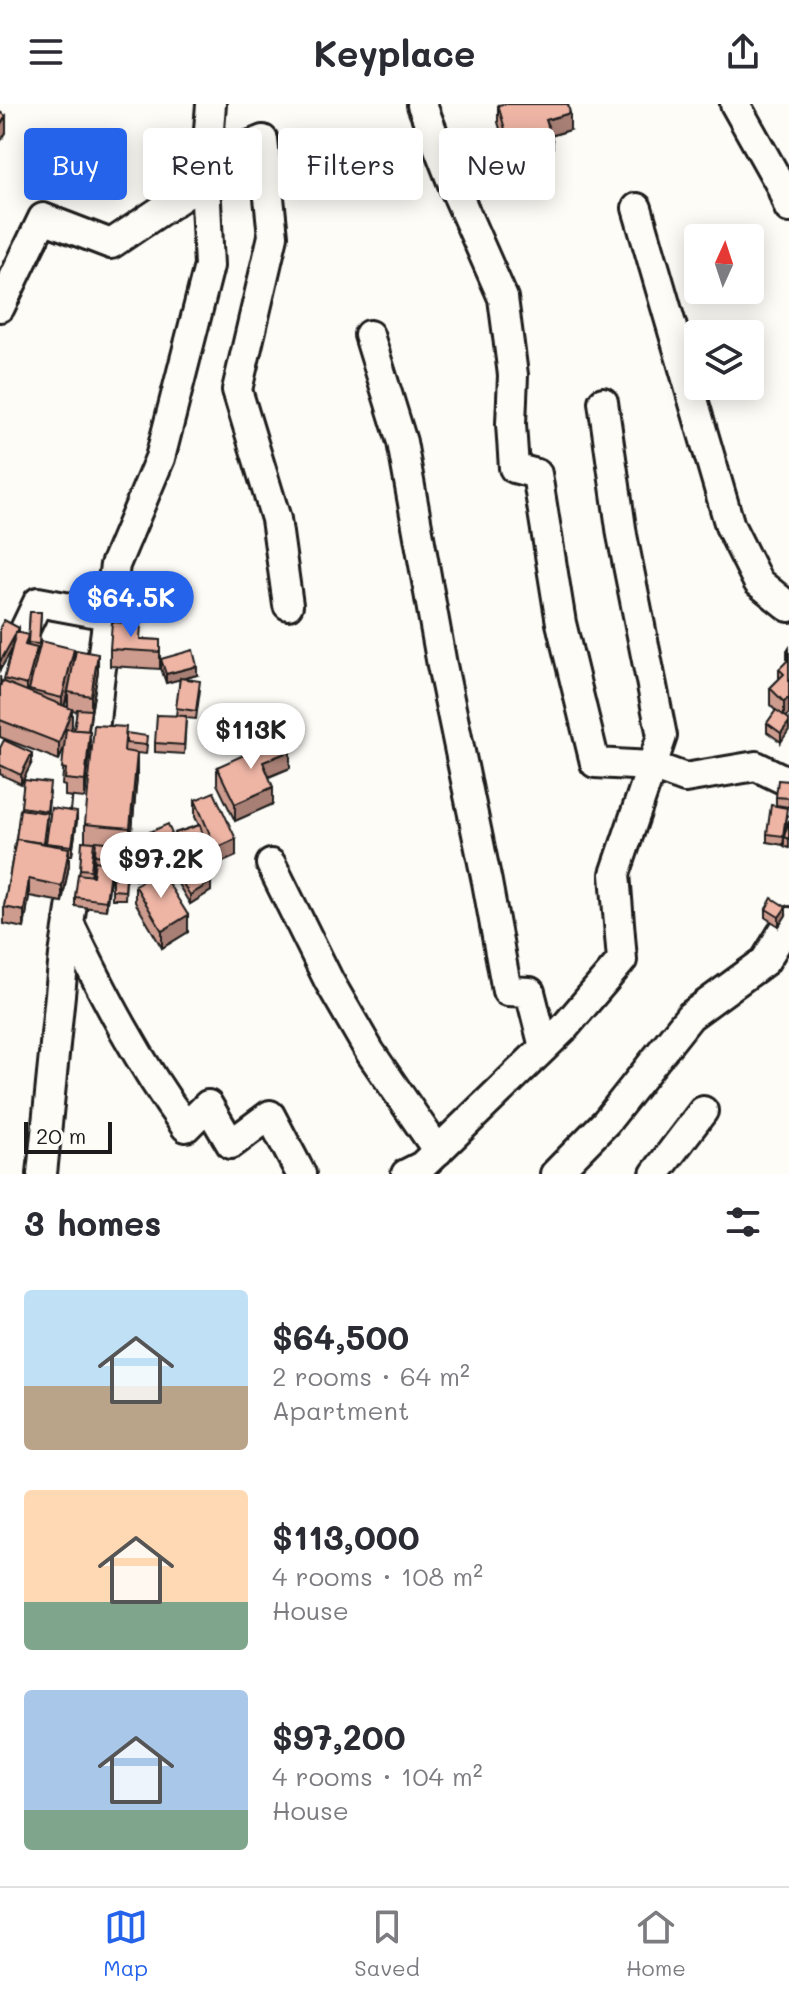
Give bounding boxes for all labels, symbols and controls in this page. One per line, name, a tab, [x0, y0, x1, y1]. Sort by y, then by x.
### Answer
text: Keyplace	[313, 29, 476, 76]
icon: menu	[24, 30, 68, 74]
icon: share	[721, 30, 765, 74]
chip: Buy	[24, 128, 127, 200]
chip: Rent	[143, 128, 262, 200]
chip: Filters	[278, 128, 423, 200]
chip: New	[439, 128, 555, 200]
north arrow	[684, 224, 764, 304]
map controls	[684, 224, 764, 400]
button: layers	[684, 320, 764, 400]
pin: $64.5K	[66, 571, 196, 639]
text: $64.5K	[87, 580, 175, 614]
pin: $113K	[195, 703, 307, 771]
text: $113K	[215, 712, 287, 746]
pin: $97.2K	[96, 832, 226, 900]
text: $97.2K	[118, 841, 204, 875]
scale bar	[24, 1118, 112, 1154]
text: 20 m	[36, 1121, 86, 1150]
text: 3 homes	[24, 1200, 161, 1245]
icon: filters	[721, 1200, 765, 1244]
text: $64,500	[272, 1314, 409, 1359]
icon: home	[88, 1322, 184, 1418]
text: 2 rooms · 64 m²	[272, 1359, 470, 1393]
text: Apartment	[272, 1393, 409, 1427]
text: $113,000	[272, 1514, 420, 1559]
icon: home	[88, 1522, 184, 1618]
text: 4 rooms · 108 m²	[272, 1559, 483, 1593]
text: House	[272, 1593, 349, 1627]
text: $97,200	[272, 1714, 406, 1759]
icon: home	[88, 1722, 184, 1818]
text: 4 rooms · 104 m²	[272, 1759, 483, 1793]
text: House	[272, 1793, 349, 1827]
tab: Map	[103, 1905, 148, 1982]
tab: Saved	[354, 1905, 420, 1982]
tab: Home	[626, 1905, 686, 1982]

